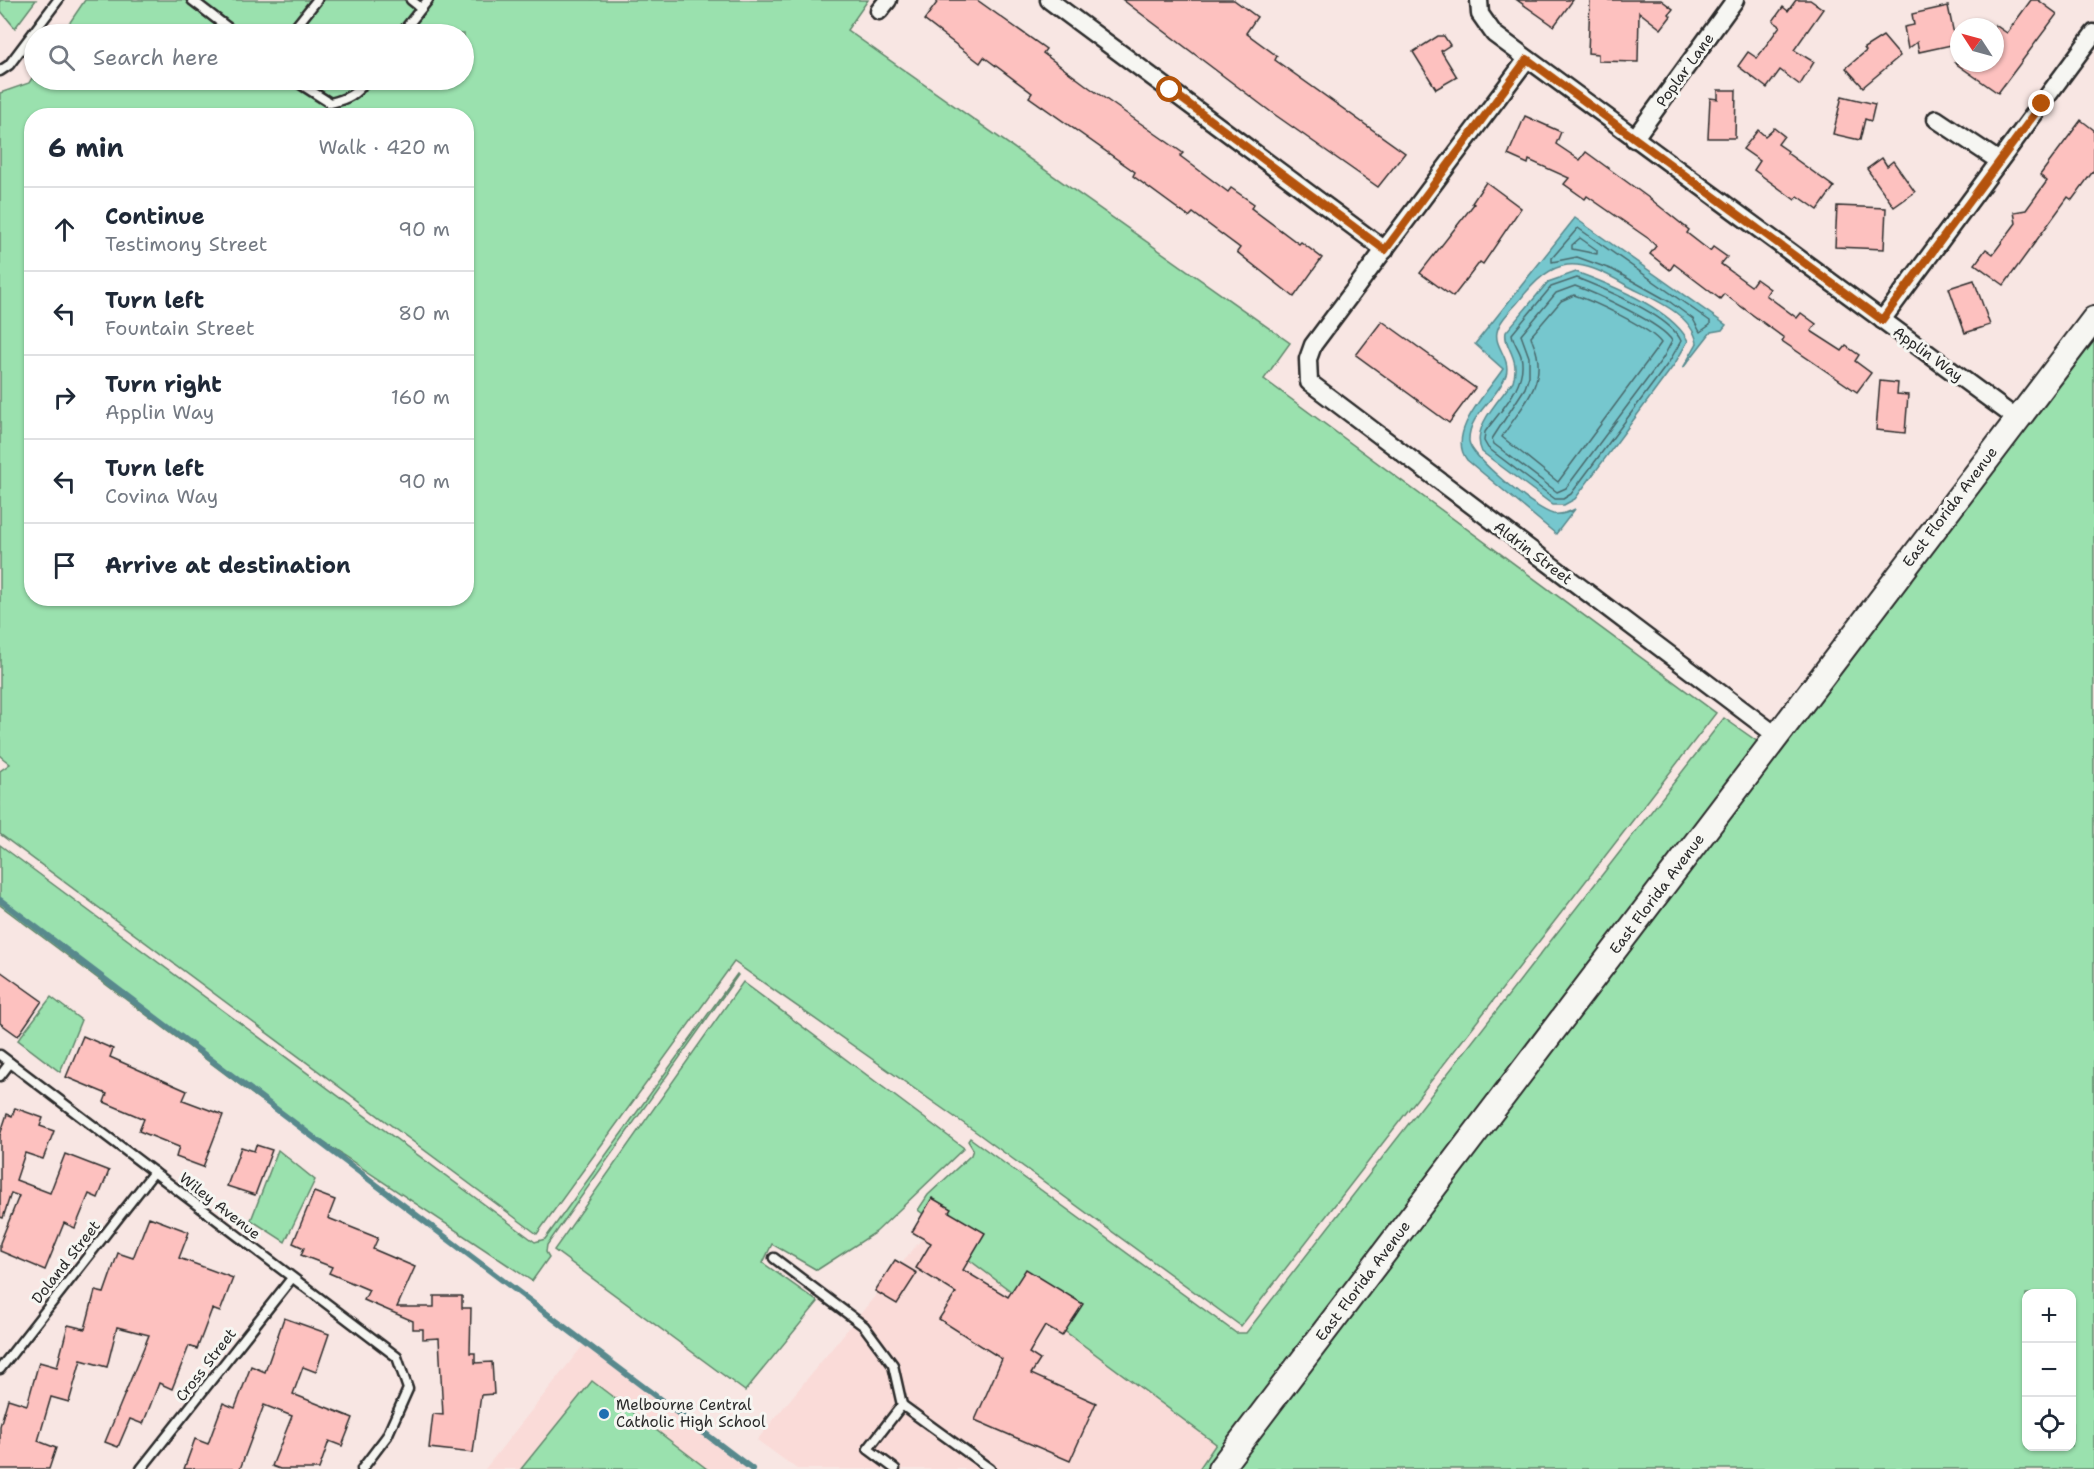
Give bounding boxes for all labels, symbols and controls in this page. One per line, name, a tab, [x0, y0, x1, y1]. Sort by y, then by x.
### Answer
north arrow	[1950, 18, 2004, 72]
search box	[24, 24, 474, 90]
street label: Poplar Lane	[1651, 29, 1719, 111]
icon: search	[45, 41, 78, 74]
text: Search here	[93, 43, 219, 72]
route start	[1156, 76, 1182, 102]
route end	[2028, 90, 2054, 116]
text: 6 min	[48, 130, 124, 165]
text: Walk · 420 m	[318, 134, 450, 160]
text: Continue	[105, 202, 205, 231]
icon: ahead	[48, 213, 81, 246]
text: 90 m	[398, 216, 450, 242]
text: Testimony Street	[105, 231, 268, 257]
text: Turn left	[105, 286, 204, 315]
icon: left	[48, 297, 81, 330]
text: 80 m	[398, 300, 450, 326]
text: Fountain Street	[105, 315, 255, 341]
street label: Applin Way	[1889, 322, 1967, 386]
text: Turn right	[105, 370, 222, 399]
icon: right	[48, 381, 81, 414]
text: 160 m	[391, 384, 450, 410]
text: Applin Way	[105, 399, 214, 425]
street label: East Florida Avenue	[1898, 443, 2002, 571]
text: Turn left	[105, 454, 204, 483]
icon: left	[48, 465, 81, 498]
text: 90 m	[398, 468, 450, 494]
text: Covina Way	[105, 483, 218, 509]
street label: Aldrin Street	[1490, 517, 1576, 589]
icon: arrive	[48, 549, 81, 582]
text: Arrive at destination	[105, 551, 351, 580]
street label: East Florida Avenue	[1605, 830, 1709, 958]
street label: Wiley Avenue	[175, 1168, 265, 1244]
street label: Doland Street	[27, 1216, 105, 1308]
street label: East Florida Avenue	[1311, 1217, 1415, 1345]
map controls	[2022, 1289, 2076, 1451]
button: +	[2022, 1289, 2076, 1343]
street label: Cross Street	[171, 1324, 241, 1406]
button: −	[2022, 1343, 2076, 1397]
place label: Melbourne Central Catholic High School	[616, 1395, 766, 1432]
button: locate	[2022, 1397, 2076, 1451]
marker: Melbourne Central Catholic High School	[597, 1407, 611, 1421]

